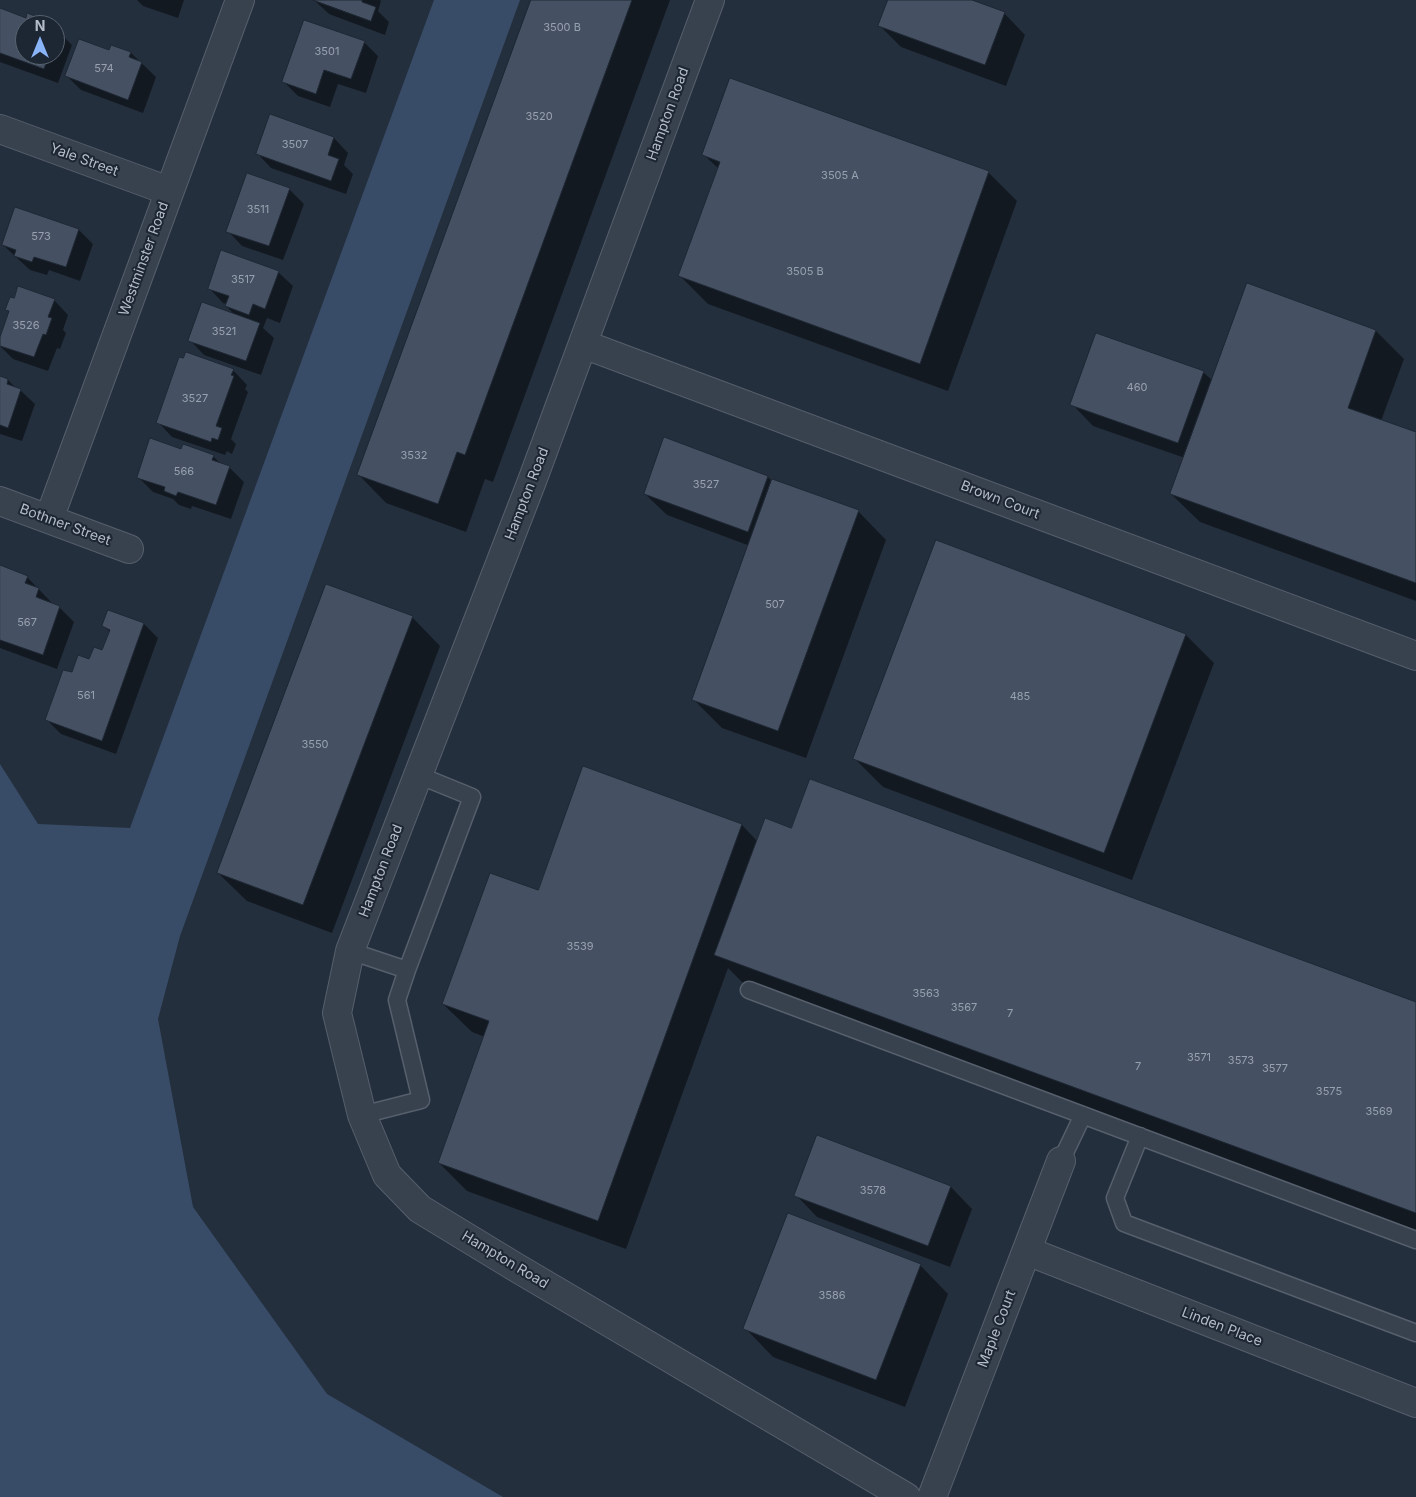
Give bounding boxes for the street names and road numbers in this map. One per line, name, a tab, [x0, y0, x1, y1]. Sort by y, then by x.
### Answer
street label: Hampton Road	[643, 65, 693, 163]
street label: Yale Street	[48, 140, 120, 180]
street label: Westminster Road	[116, 200, 172, 318]
street label: Hampton Road	[502, 445, 552, 543]
street label: Brown Court	[958, 477, 1042, 523]
street label: Bothner Street	[17, 501, 113, 549]
street label: Hampton Road	[356, 822, 406, 920]
street label: Hampton Road	[459, 1228, 551, 1292]
street label: Maple Court	[975, 1288, 1019, 1370]
street label: Linden Place	[1179, 1304, 1265, 1350]

